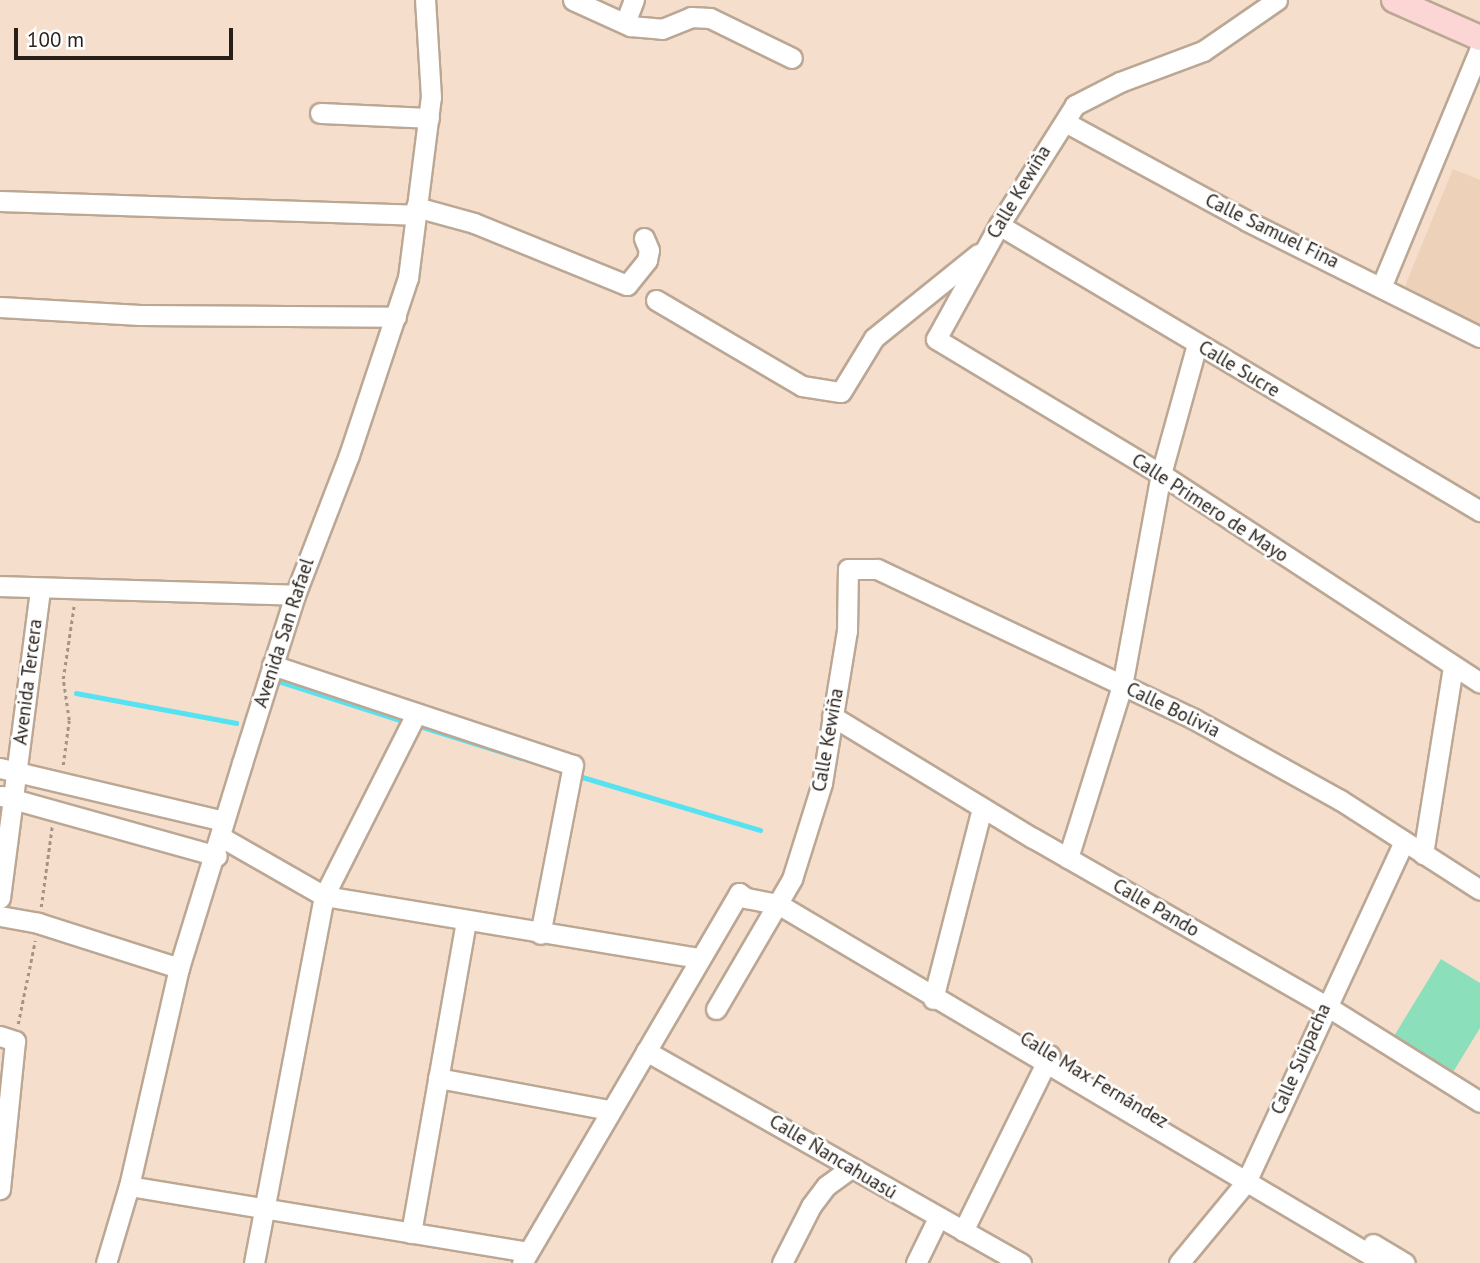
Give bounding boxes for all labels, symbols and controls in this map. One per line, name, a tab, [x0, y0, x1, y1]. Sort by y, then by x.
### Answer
scale bar	[18, 14, 236, 58]
text: 100 m	[27, 26, 84, 53]
street label: Calle Kewiña	[982, 141, 1056, 243]
street label: Calle Samuel Fina	[1201, 189, 1343, 273]
street label: Calle Sucre	[1194, 336, 1284, 402]
street label: Calle Primero de Mayo	[1127, 449, 1293, 567]
street label: Avenida San Rafael	[249, 556, 319, 710]
street label: Avenida Tercera	[9, 618, 47, 746]
street label: Calle Bolivia	[1122, 678, 1224, 742]
street label: Calle Kewiña	[808, 686, 848, 794]
street label: Calle Pando	[1109, 874, 1203, 942]
street label: Calle Suipacha	[1266, 1000, 1336, 1118]
street label: Calle Max Fernández	[1016, 1027, 1172, 1133]
street label: Calle Ñancahuasú	[765, 1110, 901, 1204]

